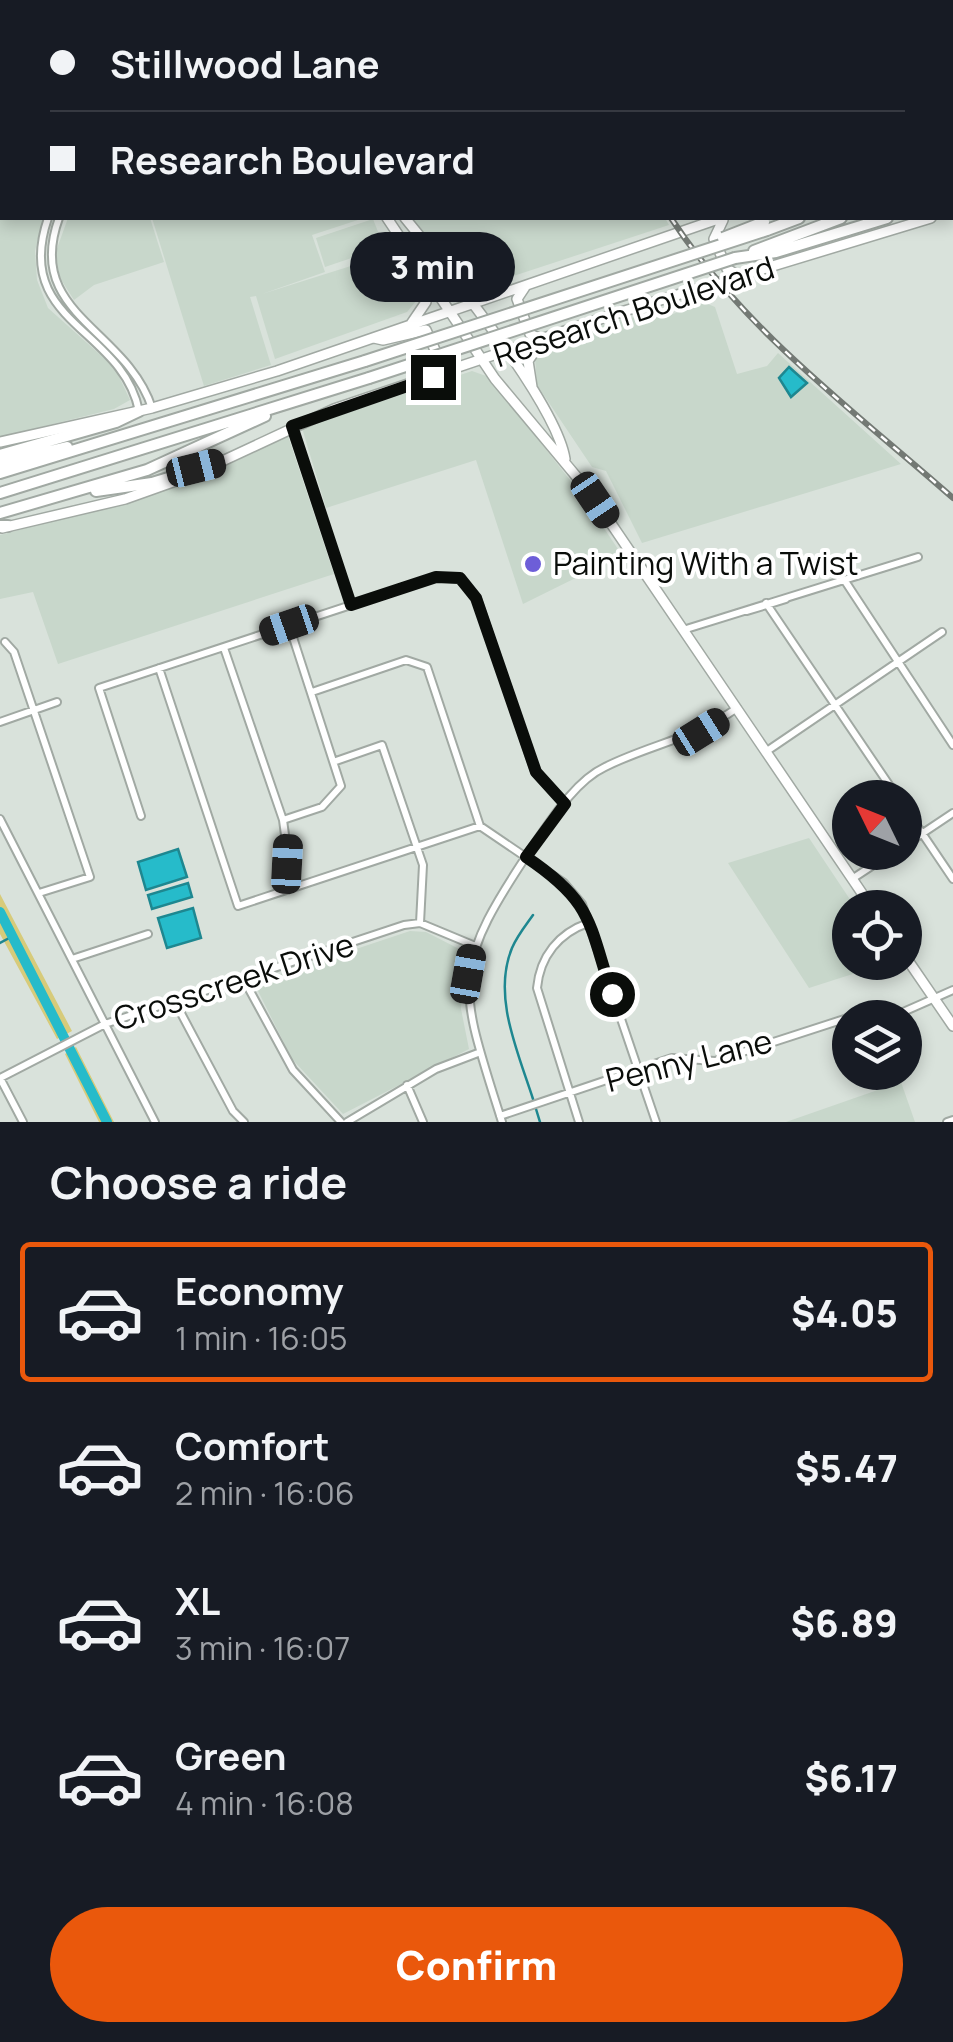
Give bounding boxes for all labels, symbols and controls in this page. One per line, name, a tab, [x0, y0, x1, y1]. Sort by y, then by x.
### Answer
text: Stillwood Lane	[110, 37, 380, 89]
text: Research Boulevard	[110, 133, 475, 185]
callout: 3 min	[350, 232, 516, 302]
text: 3 min	[390, 245, 475, 289]
street label: Research Boulevard	[488, 245, 780, 377]
route end	[411, 355, 456, 400]
car	[163, 446, 229, 490]
car	[566, 467, 624, 533]
place label: Painting With a Twist	[553, 541, 858, 585]
marker: Painting With a Twist	[522, 553, 544, 575]
car	[256, 601, 322, 649]
car	[668, 703, 734, 761]
north arrow	[832, 780, 922, 870]
map controls	[832, 780, 922, 1090]
car	[270, 833, 304, 895]
button: locate	[832, 890, 922, 980]
street label: Crosscreek Drive	[108, 922, 359, 1041]
car	[448, 942, 488, 1006]
route start	[590, 972, 635, 1017]
button: layers	[832, 1000, 922, 1090]
street label: Penny Lane	[601, 1018, 776, 1102]
text: Choose a ride	[50, 1151, 347, 1213]
text: Economy	[175, 1264, 344, 1316]
icon: car	[55, 1267, 145, 1357]
text: $4.05	[791, 1286, 898, 1338]
text: 1 min · 16:05	[175, 1316, 347, 1360]
text: Comfort	[175, 1419, 329, 1471]
icon: car	[55, 1422, 145, 1512]
text: $5.47	[795, 1441, 898, 1493]
text: 2 min · 16:06	[175, 1471, 355, 1515]
text: XL	[175, 1574, 220, 1626]
icon: car	[55, 1577, 145, 1667]
text: $6.89	[791, 1596, 898, 1648]
text: 3 min · 16:07	[175, 1626, 350, 1670]
text: Green	[175, 1729, 287, 1781]
icon: car	[55, 1732, 145, 1822]
text: $6.17	[804, 1751, 898, 1803]
text: 4 min · 16:08	[175, 1781, 354, 1825]
button: Confirm	[50, 1907, 903, 2022]

